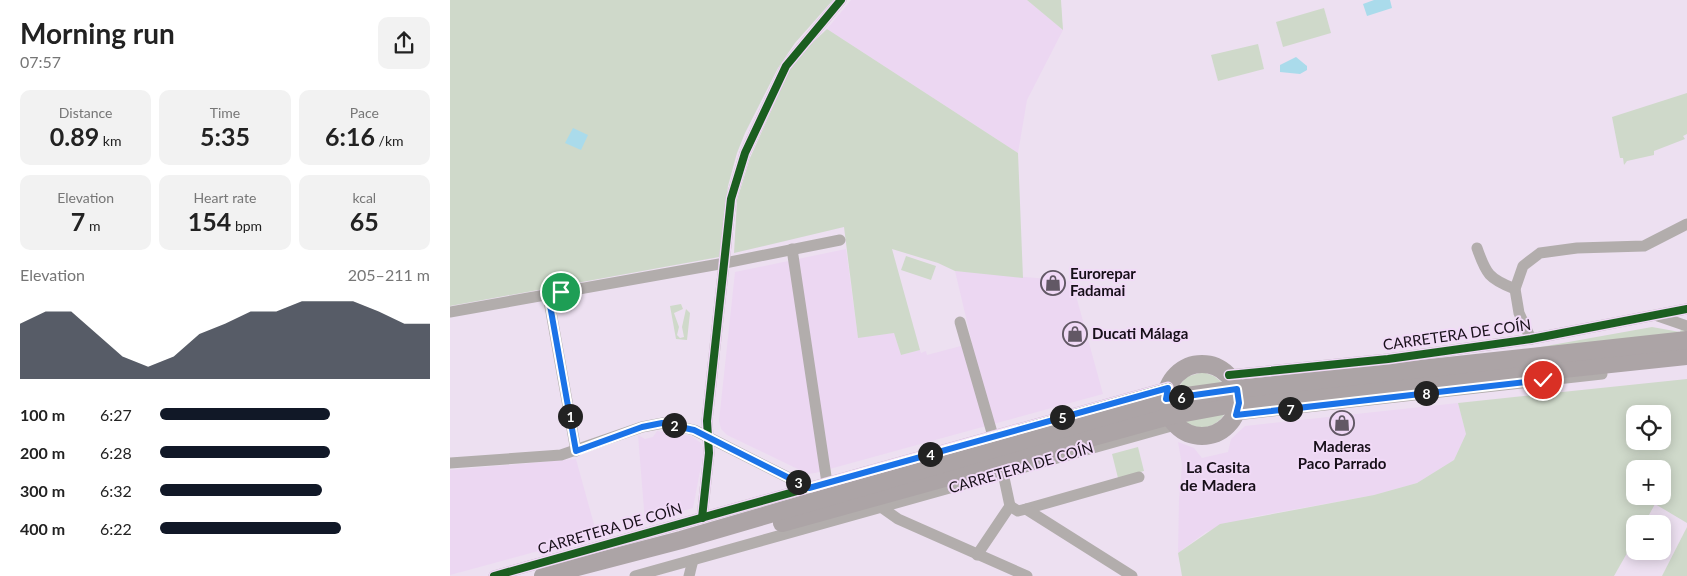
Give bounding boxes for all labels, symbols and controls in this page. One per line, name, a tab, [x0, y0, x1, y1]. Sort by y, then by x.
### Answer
text: Morning run	[20, 16, 175, 50]
button: share	[378, 17, 430, 69]
text: 07:57	[20, 52, 61, 71]
text: Distance	[59, 104, 113, 121]
text: Time	[210, 104, 240, 121]
text: Pace	[350, 104, 379, 121]
text: 0.89	[50, 121, 99, 151]
text: 5:35	[200, 121, 250, 151]
text: 6:16	[325, 121, 375, 151]
text: km	[99, 132, 122, 149]
text: /km	[375, 132, 404, 149]
text: Elevation	[57, 189, 114, 206]
text: Heart rate	[194, 189, 256, 206]
text: kcal	[352, 189, 376, 206]
text: 7	[71, 206, 85, 236]
text: 154	[188, 206, 231, 236]
text: 65	[350, 206, 379, 236]
text: m	[85, 217, 100, 234]
text: bpm	[231, 217, 262, 234]
place label: Eurorepar Fadamai	[1070, 264, 1136, 299]
text: Elevation	[20, 265, 85, 284]
text: 205–211 m	[348, 265, 430, 284]
shop icon: Eurorepar Fadamai	[1040, 270, 1066, 296]
pin	[540, 271, 582, 313]
icon: arrive	[547, 278, 575, 306]
street label: CARRETERA DE COÍN	[1382, 315, 1532, 353]
shop icon: Ducati Málaga	[1062, 321, 1088, 347]
place label: Ducati Málaga	[1092, 324, 1188, 342]
pin	[1522, 359, 1564, 401]
icon: check	[1529, 366, 1557, 394]
pin: 8	[1414, 380, 1438, 406]
pin: 6	[1168, 384, 1194, 410]
text: 8	[1422, 385, 1431, 402]
text: 6	[1177, 389, 1186, 406]
pin: 7	[1278, 396, 1302, 422]
text: 7	[1286, 401, 1295, 418]
pin: 1	[558, 404, 582, 428]
pin: 5	[1050, 404, 1074, 430]
text: 100 m	[20, 405, 65, 424]
text: 6:27	[100, 405, 132, 424]
map controls	[1626, 405, 1671, 560]
button: locate	[1626, 405, 1671, 450]
text: 1	[566, 408, 575, 425]
text: 5	[1058, 409, 1067, 426]
shop icon: Maderas Paco Parrado	[1329, 410, 1355, 436]
pin: 2	[662, 412, 686, 438]
text: 2	[670, 417, 679, 434]
place label: Maderas Paco Parrado	[1298, 437, 1387, 472]
street label: CARRETERA DE COÍN	[946, 438, 1095, 496]
pin: 4	[918, 442, 942, 466]
text: 200 m	[20, 443, 65, 462]
text: 6:28	[100, 443, 132, 462]
text: 4	[926, 446, 935, 463]
district label: La Casita de Madera	[1180, 457, 1256, 494]
button: +	[1626, 460, 1671, 505]
pin: 3	[786, 470, 810, 494]
text: 3	[794, 474, 803, 491]
text: 300 m	[20, 481, 65, 500]
text: 6:32	[100, 481, 132, 500]
street label: CARRETERA DE COÍN	[535, 499, 684, 557]
button: −	[1626, 515, 1671, 560]
text: 400 m	[20, 519, 65, 538]
text: 6:22	[100, 519, 132, 538]

